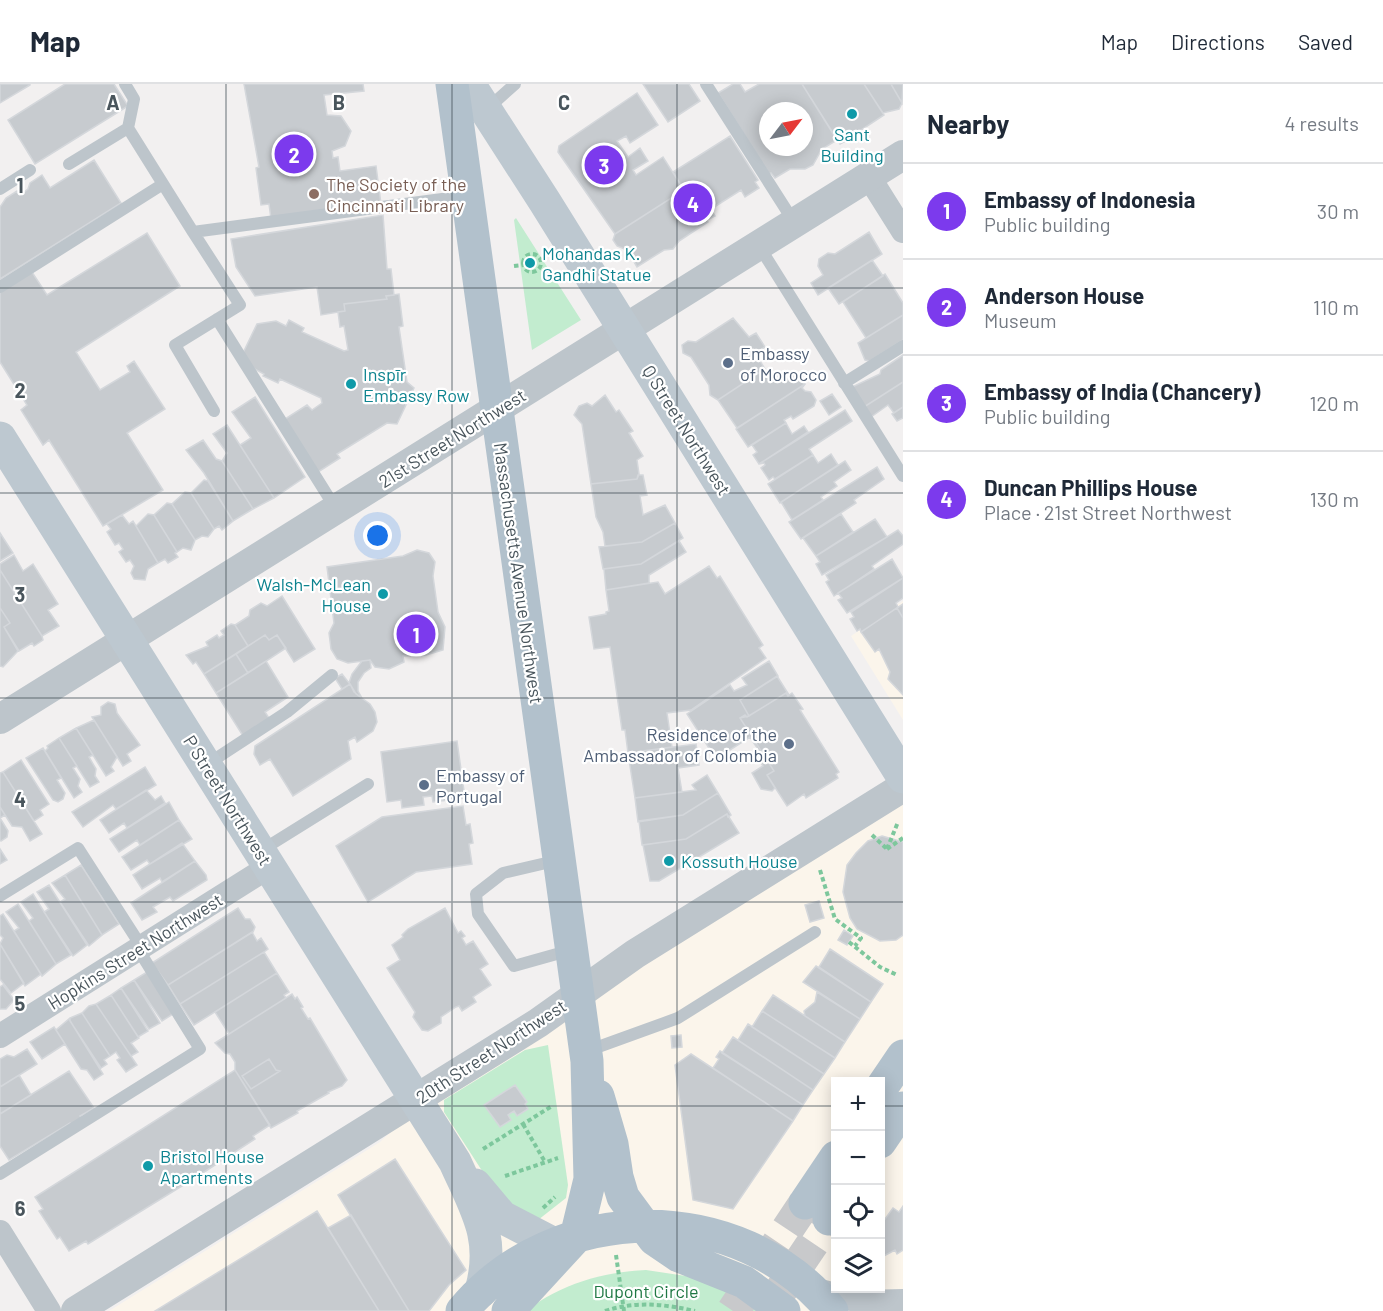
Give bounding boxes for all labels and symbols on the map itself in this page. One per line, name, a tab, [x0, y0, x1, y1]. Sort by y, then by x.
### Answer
text: A	[106, 90, 120, 114]
text: B	[333, 90, 345, 114]
text: C	[558, 90, 570, 114]
north arrow	[759, 102, 813, 156]
marker: Sant Building	[845, 107, 859, 121]
place label: Sant Building	[820, 123, 884, 166]
pin: 2	[274, 132, 314, 176]
pin: 3	[584, 142, 624, 188]
text: 1	[16, 173, 24, 197]
place label: The Society of the Cincinnati Library	[326, 173, 467, 216]
pin: 4	[674, 180, 712, 226]
marker: The Society of the Cincinnati Library	[307, 187, 321, 201]
place label: Mohandas K. Gandhi Statue	[542, 242, 651, 285]
marker: Mohandas K. Gandhi Statue	[523, 256, 537, 270]
place label: Embassy of Morocco	[740, 342, 827, 385]
marker: Embassy of Morocco	[721, 356, 735, 370]
street label: Q Street Northwest	[638, 361, 736, 499]
place label: Inspīr Embassy Row	[363, 363, 470, 406]
marker: Inspīr Embassy Row	[344, 377, 358, 391]
text: 2	[14, 378, 26, 402]
street label: 21st Street Northwest	[374, 384, 530, 492]
street label: Massachusetts Avenue Northwest	[490, 441, 548, 705]
your location	[363, 521, 392, 550]
place label: Walsh-McLean House	[257, 573, 371, 616]
text: 3	[15, 582, 25, 606]
marker: Walsh-McLean House	[376, 587, 390, 601]
pin: 1	[396, 612, 436, 656]
place label: Residence of the Ambassador of Colombia	[583, 723, 777, 766]
street label: P Street Northwest	[179, 731, 277, 869]
marker: Residence of the Ambassador of Colombia	[782, 737, 796, 751]
place label: Embassy of Portugal	[436, 764, 525, 807]
marker: Embassy of Portugal	[417, 778, 431, 792]
text: 4	[14, 787, 26, 811]
place label: Kossuth House	[681, 850, 798, 872]
marker: Kossuth House	[662, 854, 676, 868]
street label: Hopkins Street Northwest	[44, 888, 226, 1014]
text: 5	[15, 991, 26, 1015]
street label: 20th Street Northwest	[412, 994, 570, 1108]
place label: Bristol House Apartments	[160, 1145, 264, 1188]
marker: Bristol House Apartments	[141, 1159, 155, 1173]
text: 6	[15, 1196, 26, 1220]
park label: Dupont Circle	[593, 1280, 699, 1302]

